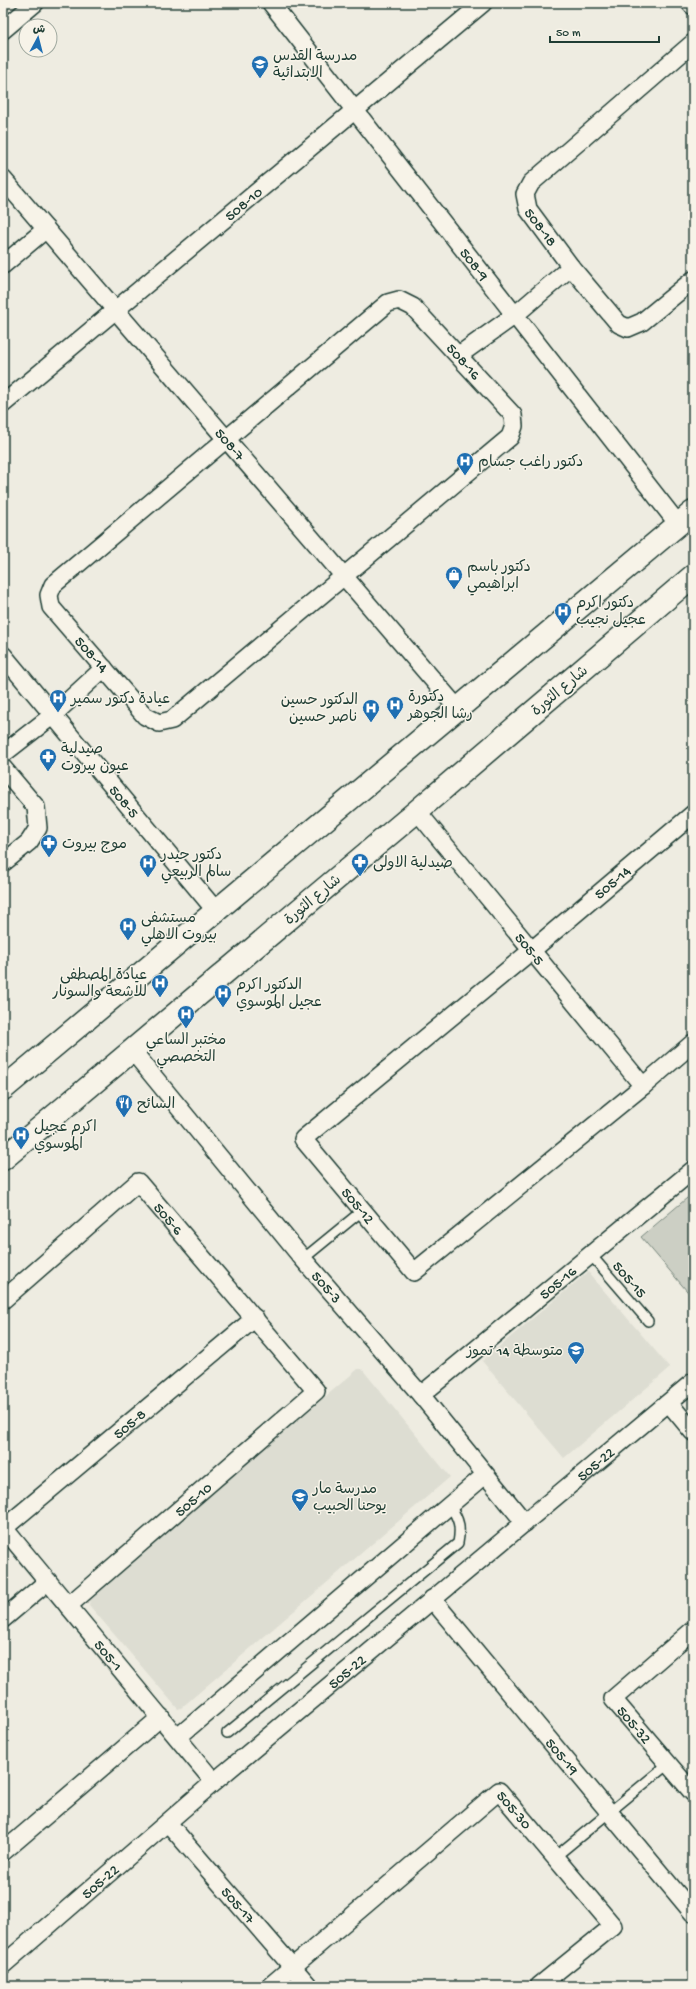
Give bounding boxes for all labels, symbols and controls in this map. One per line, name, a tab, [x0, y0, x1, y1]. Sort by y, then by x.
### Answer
north arrow	[18, 18, 58, 58]
scale bar	[550, 18, 659, 44]
text: ش	[32, 23, 46, 37]
text: 50 m	[556, 27, 581, 41]
place label: مدرسة القدس الابتدائية	[273, 48, 357, 83]
school or university icon: مدرسة القدس الابتدائية	[250, 54, 270, 79]
street label: 508-10	[222, 184, 267, 226]
street label: 508-18	[519, 205, 560, 251]
street label: 508-9	[455, 245, 492, 286]
street label: 508-16	[441, 340, 484, 385]
street label: 508-7	[210, 425, 249, 466]
hospital icon: دكتور راغب جسام	[455, 451, 475, 476]
place label: دكتور راغب جسام	[478, 454, 583, 472]
place label: دكتور باسم ابراهيمي	[467, 559, 531, 596]
shop icon: دكتور باسم ابراهيمي	[444, 565, 464, 590]
place label: دكتور اكرم عجيل نجيب	[576, 595, 646, 630]
hospital icon: دكتور اكرم عجيل نجيب	[553, 601, 573, 626]
street label: 508-14	[70, 633, 111, 677]
street label: شارع الثورة	[528, 663, 592, 721]
hospital icon: عيادة دكتور سمير	[48, 688, 68, 713]
place label: دكتورة رشا الجوهر	[406, 689, 473, 724]
place label: عيادة دكتور سمير	[69, 691, 170, 709]
place label: الدكتور حسين ناصر حسين	[281, 692, 358, 727]
hospital icon: دكتورة رشا الجوهر	[385, 695, 405, 720]
hospital icon: الدكتور حسين ناصر حسين	[361, 698, 381, 723]
place label: صيدلية عيون بيروت	[61, 741, 129, 776]
pharmacy icon: صيدلية عيون بيروت	[38, 747, 58, 772]
street label: 508-5	[104, 782, 142, 822]
pharmacy icon: موج بيروت	[39, 833, 59, 858]
place label: موج بيروت	[62, 836, 127, 854]
place label: دكتور حيدر سالم الربيعي	[160, 847, 231, 884]
pharmacy icon: صيدلية الاولى	[350, 852, 370, 877]
hospital icon: دكتور حيدر سالم الربيعي	[138, 853, 158, 878]
place label: صيدلية الاولى	[373, 855, 453, 873]
street label: 505-14	[591, 863, 635, 904]
street label: شارع الثورة	[281, 872, 345, 930]
place label: مستشفى بيروت الاهلي	[141, 910, 217, 947]
hospital icon: مستشفى بيروت الاهلي	[118, 916, 138, 941]
street label: 505-5	[510, 930, 547, 970]
place label: عيادة المصطفى للاشعة والسونار	[52, 967, 147, 1002]
hospital icon: عيادة المصطفى للاشعة والسونار	[150, 973, 170, 998]
place label: الدكتور اكرم عجيل الموسوي	[236, 977, 322, 1012]
hospital icon: الدكتور اكرم عجيل الموسوي	[213, 983, 233, 1008]
hospital icon: مختبر الساعي التخصصي	[176, 1004, 196, 1029]
place label: مختبر الساعي التخصصي	[146, 1032, 226, 1069]
restaurant icon: السائح	[114, 1093, 134, 1118]
place label: السائح	[137, 1096, 175, 1114]
place label: اكرم عجيل الموسوي	[34, 1119, 97, 1154]
hospital icon: اكرم عجيل الموسوي	[11, 1125, 31, 1150]
street label: 505-12	[336, 1184, 377, 1229]
street label: 505-6	[149, 1200, 186, 1240]
street label: 505-15	[608, 1258, 649, 1303]
street label: 505-16	[536, 1263, 581, 1304]
street label: 505-3	[307, 1268, 344, 1308]
school or university icon: متوسطة 14 تموز	[566, 1340, 586, 1365]
place label: متوسطة 14 تموز	[466, 1343, 563, 1361]
street label: 505-8	[110, 1406, 150, 1444]
street label: 505-22	[574, 1444, 619, 1486]
street label: 505-10	[172, 1479, 217, 1522]
place label: مدرسة مار يوحنا الحبيب	[312, 1481, 387, 1516]
school or university icon: مدرسة مار يوحنا الحبيب	[290, 1487, 310, 1512]
street label: 505-1	[89, 1637, 125, 1675]
street label: 505-22	[325, 1652, 370, 1694]
street label: 505-32	[612, 1703, 654, 1748]
street label: 505-19	[540, 1735, 582, 1780]
street label: 505-30	[492, 1788, 535, 1834]
street label: 505-22	[79, 1862, 123, 1904]
street label: 505-17	[216, 1884, 259, 1929]

